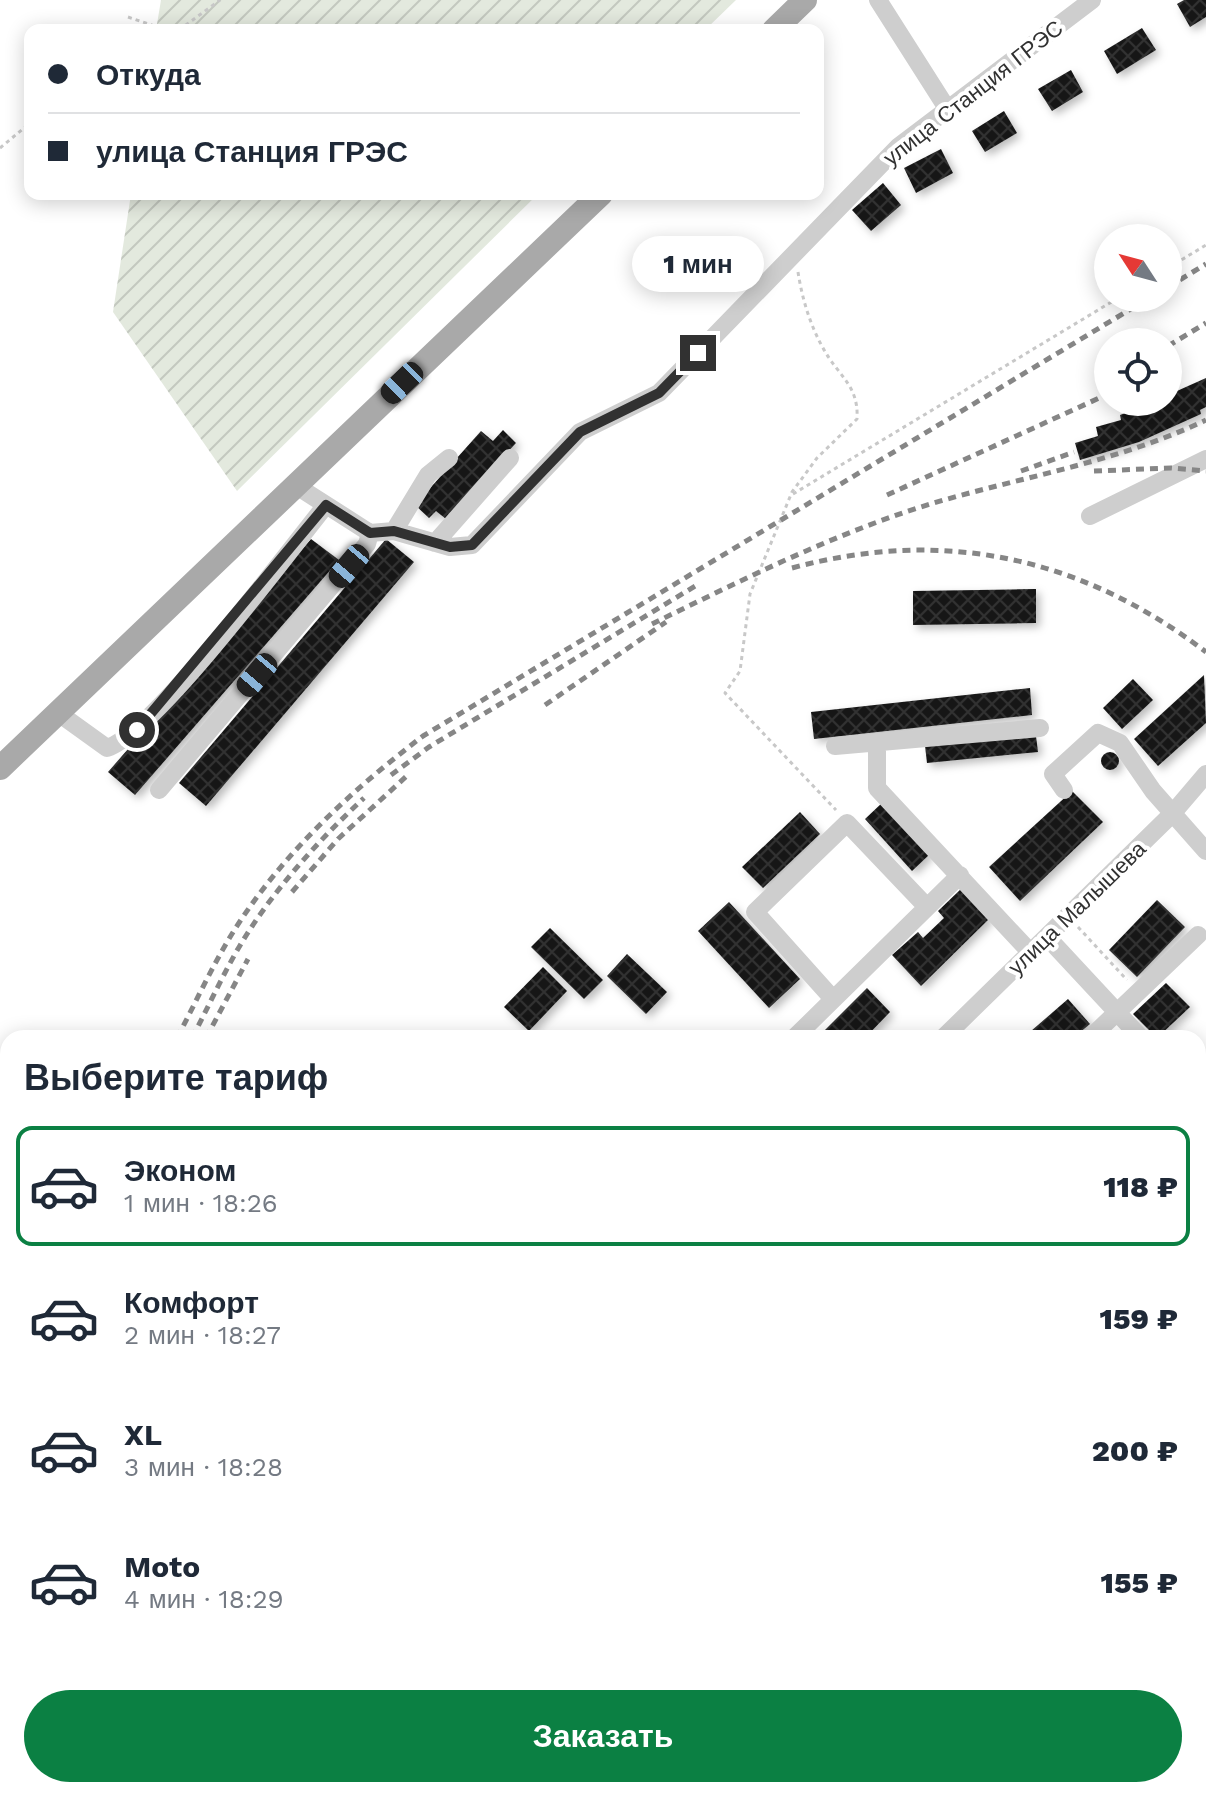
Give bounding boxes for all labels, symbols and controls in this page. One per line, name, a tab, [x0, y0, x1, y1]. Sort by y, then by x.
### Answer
street label: улица Станция ГРЭС	[878, 15, 1068, 171]
text: Откуда	[96, 57, 201, 92]
text: улица Станция ГРЭС	[96, 134, 408, 169]
north arrow	[1094, 224, 1182, 312]
map controls	[1094, 224, 1182, 416]
callout: 1 мин	[632, 237, 764, 293]
text: 1 мин	[663, 249, 733, 279]
button: locate	[1094, 328, 1182, 416]
route end	[680, 335, 716, 371]
car	[376, 358, 428, 408]
car	[324, 540, 374, 592]
car	[232, 649, 282, 701]
route start	[119, 712, 155, 748]
street label: улица Малышева	[1003, 836, 1151, 980]
text: Выберите тариф	[24, 1057, 328, 1099]
icon: car	[28, 1150, 100, 1222]
text: Эконом	[124, 1153, 237, 1188]
text: 118 ₽	[1103, 1169, 1178, 1204]
text: 1 мин · 18:26	[124, 1188, 278, 1218]
icon: car	[28, 1282, 100, 1354]
text: Комфорт	[124, 1285, 259, 1320]
text: 159 ₽	[1100, 1301, 1178, 1336]
text: 2 мин · 18:27	[124, 1320, 281, 1350]
icon: car	[28, 1414, 100, 1486]
text: XL	[124, 1417, 162, 1452]
text: 200 ₽	[1092, 1433, 1178, 1468]
text: 3 мин · 18:28	[124, 1452, 283, 1482]
icon: car	[28, 1546, 100, 1618]
text: Moto	[124, 1549, 200, 1584]
text: 155 ₽	[1101, 1565, 1178, 1600]
text: 4 мин · 18:29	[124, 1584, 284, 1614]
button: Заказать	[24, 1690, 1182, 1782]

